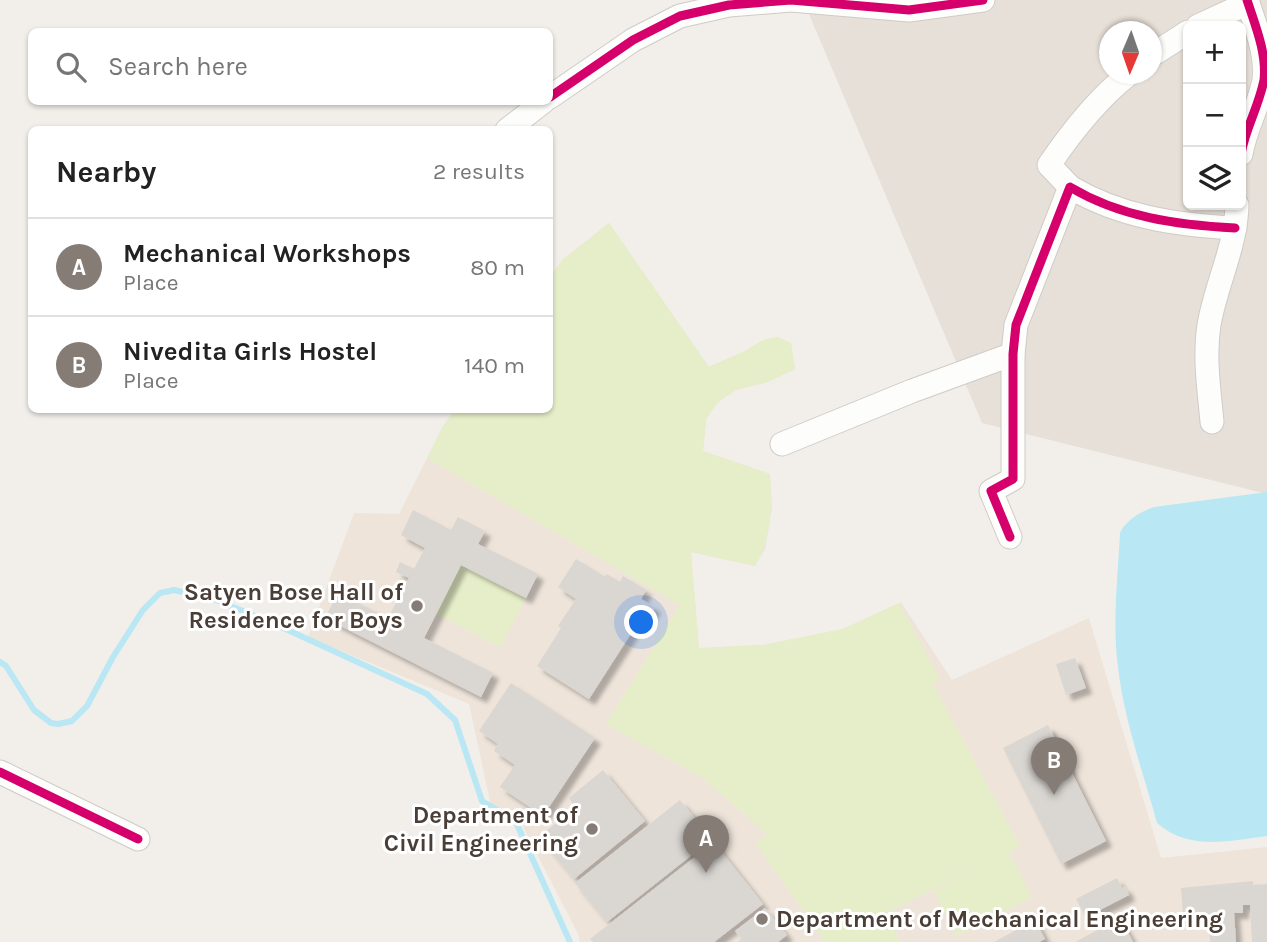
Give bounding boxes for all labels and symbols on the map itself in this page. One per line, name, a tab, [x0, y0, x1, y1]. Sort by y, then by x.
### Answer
north arrow	[1099, 21, 1162, 84]
place label: Satyen Bose Hall of Residence for Boys	[184, 578, 403, 634]
marker: Satyen Bose Hall of Residence for Boys	[409, 598, 425, 614]
your location	[624, 605, 658, 639]
pin: B	[1031, 737, 1077, 795]
place label: Department of Civil Engineering	[384, 801, 578, 857]
pin: A	[683, 815, 729, 873]
marker: Department of Civil Engineering	[584, 821, 600, 837]
place label: Department of Mechanical Engineering	[776, 905, 1223, 933]
marker: Department of Mechanical Engineering	[754, 911, 770, 927]

